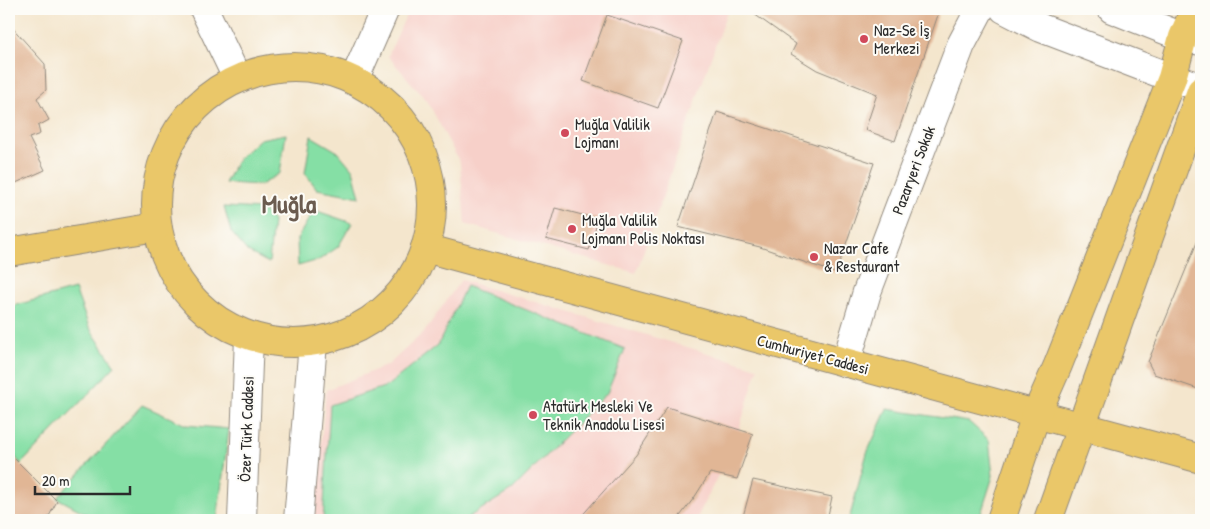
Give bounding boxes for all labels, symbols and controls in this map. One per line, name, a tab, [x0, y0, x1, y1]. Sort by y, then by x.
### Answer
place label: Naz-Se İş Merkezi	[874, 19, 929, 59]
marker: Naz-Se İş Merkezi	[858, 33, 870, 45]
place label: Muğla Valilik Lojmanı	[575, 113, 650, 153]
street label: Pazaryeri Sokak	[886, 122, 940, 217]
marker: Muğla Valilik Lojmanı	[559, 127, 571, 139]
district label: Muğla	[262, 186, 317, 222]
place label: Muğla Valilik Lojmanı Polis Noktası	[582, 209, 705, 249]
marker: Muğla Valilik Lojmanı Polis Noktası	[566, 223, 578, 235]
place label: Nazar Cafe & Restaurant	[824, 237, 900, 277]
marker: Nazar Cafe & Restaurant	[808, 251, 820, 263]
street label: Cumhuriyet Caddesi	[755, 329, 871, 379]
street label: Özer Türk Caddesi	[233, 376, 259, 482]
place label: Atatürk Mesleki Ve Teknik Anadolu Lisesi	[543, 395, 665, 435]
marker: Atatürk Mesleki Ve Teknik Anadolu Lisesi	[527, 409, 539, 421]
scale bar	[35, 464, 130, 496]
text: 20 m	[42, 470, 69, 491]

